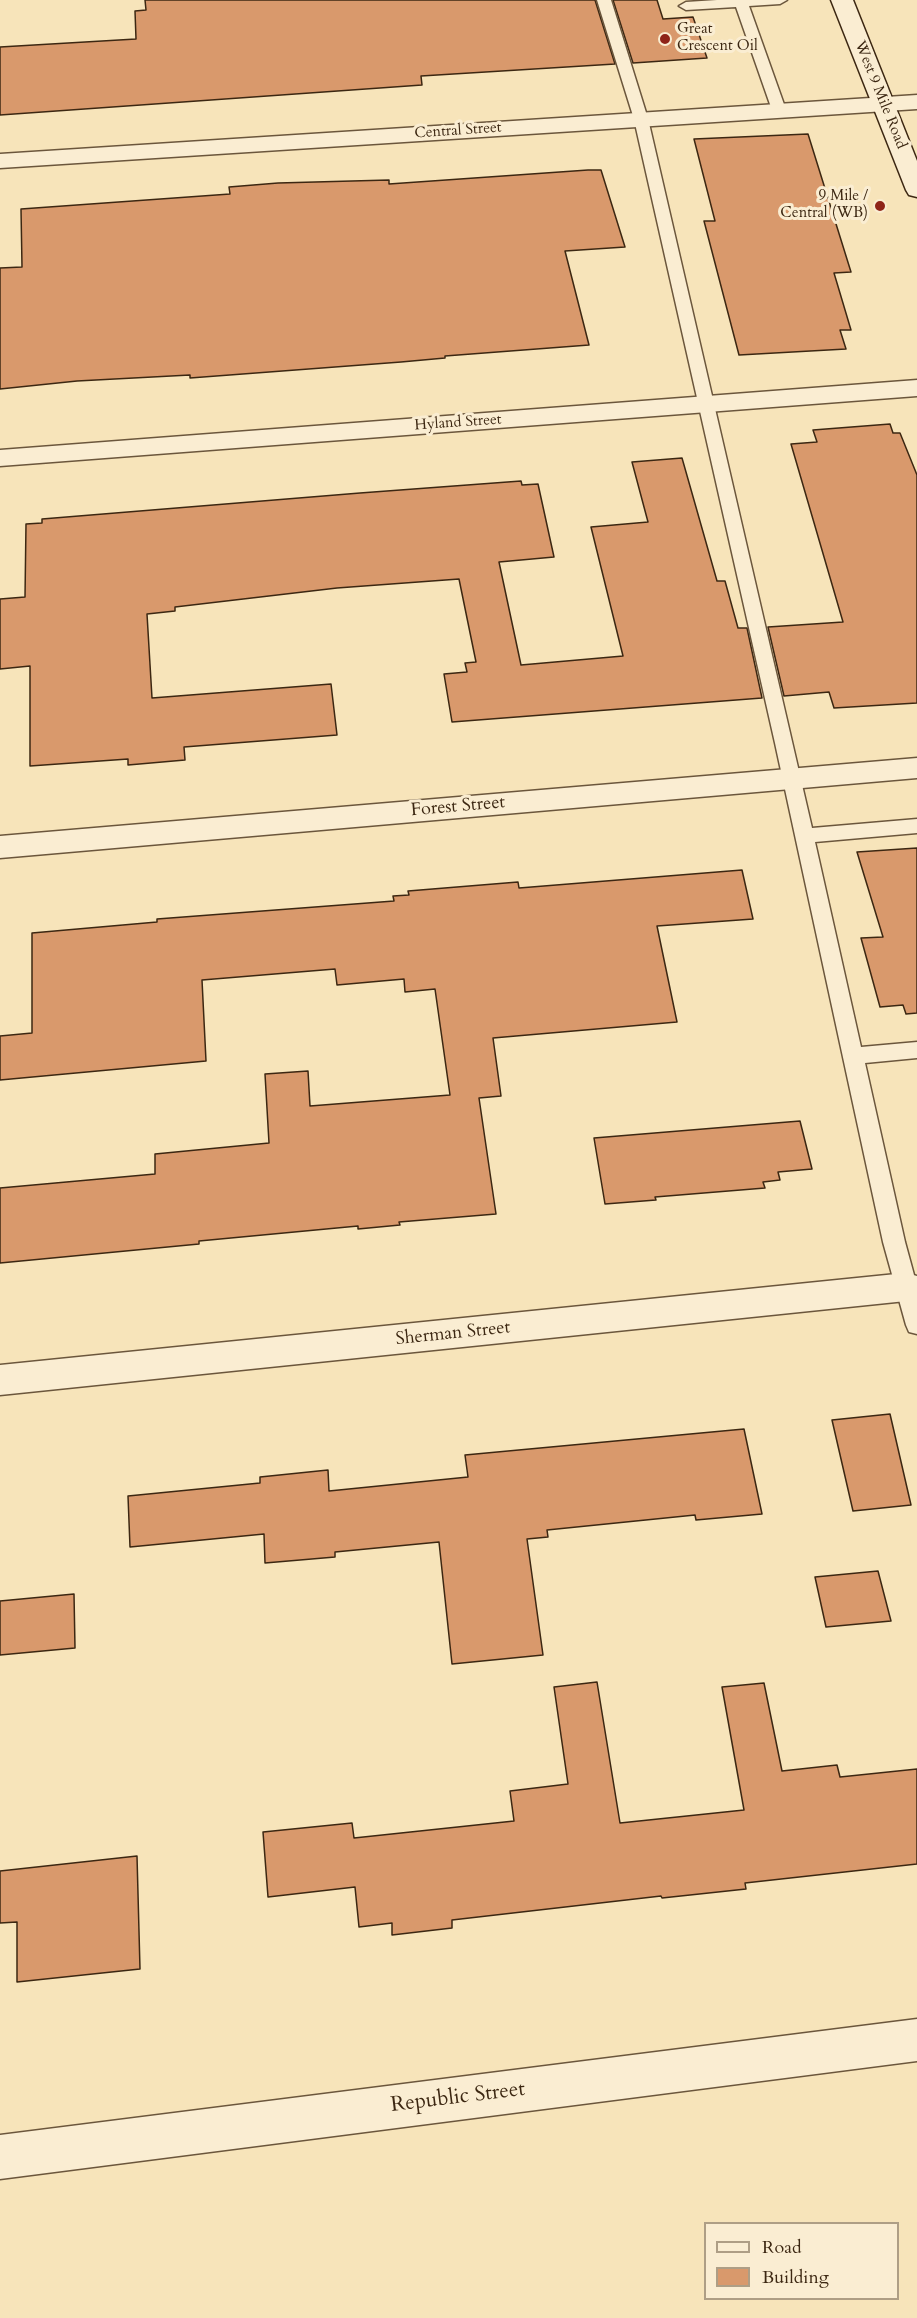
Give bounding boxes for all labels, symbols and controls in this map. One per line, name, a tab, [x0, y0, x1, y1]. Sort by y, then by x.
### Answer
place label: Great Crescent Oil	[677, 21, 758, 56]
marker: Great Crescent Oil	[658, 32, 672, 46]
street label: West 9 Mile Road	[850, 38, 910, 152]
street label: Central Street	[414, 119, 502, 143]
place label: 9 Mile / Central (WB)	[780, 188, 868, 223]
marker: 9 Mile / Central (WB)	[873, 199, 887, 213]
street label: Hyland Street	[414, 411, 502, 435]
street label: Forest Street	[410, 792, 506, 822]
street label: Sherman Street	[395, 1317, 511, 1351]
street label: Republic Street	[389, 2077, 527, 2119]
legend	[704, 2222, 899, 2300]
text: Road	[762, 2235, 802, 2260]
text: Building	[762, 2265, 829, 2290]

